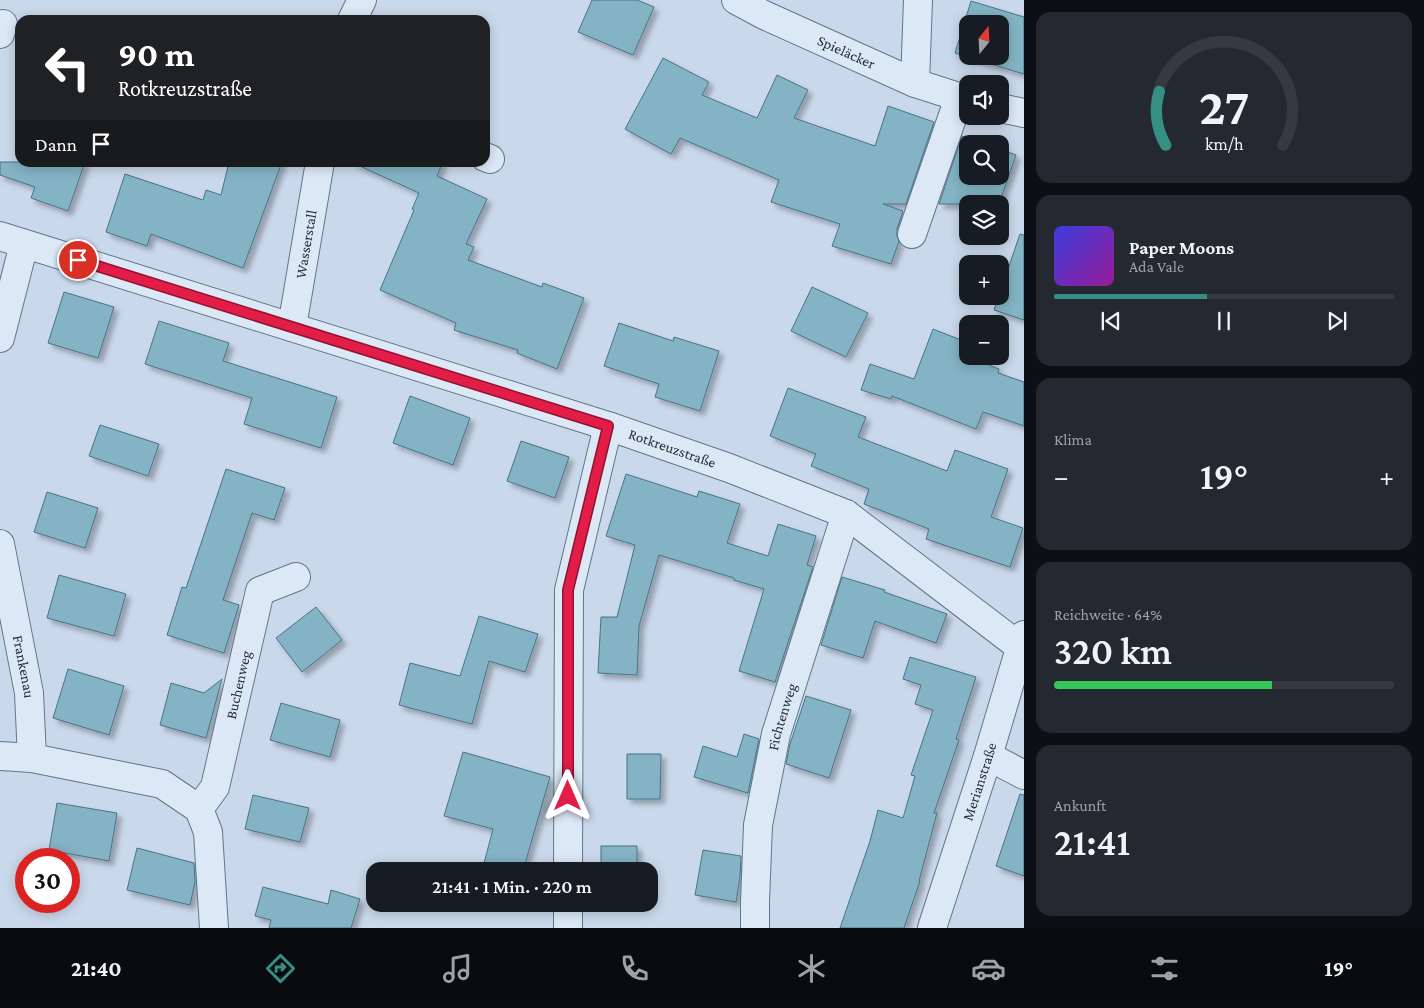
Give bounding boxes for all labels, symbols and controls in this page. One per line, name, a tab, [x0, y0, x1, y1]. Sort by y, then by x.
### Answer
north arrow	[959, 15, 1009, 65]
map controls	[959, 15, 1009, 365]
street label: Spieläcker	[815, 32, 878, 72]
icon: left	[35, 35, 100, 100]
text: 90 m	[118, 35, 195, 74]
button: sound	[959, 75, 1009, 125]
text: Rotkreuzstraße	[118, 76, 252, 101]
text: 27	[1199, 77, 1249, 135]
icon: arrive	[87, 130, 115, 158]
text: Dann	[35, 134, 77, 155]
text: km/h	[1205, 134, 1244, 154]
button: search	[959, 135, 1009, 185]
button: layers	[959, 195, 1009, 245]
street label: Wasserstall	[292, 209, 320, 280]
text: Paper Moons	[1129, 237, 1234, 258]
pin	[57, 239, 99, 281]
icon: arrive	[64, 246, 92, 274]
button: +	[959, 255, 1009, 305]
text: Ada Vale	[1129, 258, 1184, 275]
icon: previous	[1097, 307, 1125, 335]
icon: pause	[1210, 307, 1238, 335]
icon: next	[1323, 307, 1351, 335]
button: −	[959, 315, 1009, 365]
street label: Rotkreuzstraße	[626, 426, 718, 471]
text: Klima	[1054, 431, 1092, 448]
text: 19°	[1200, 455, 1248, 497]
text: −	[1054, 461, 1069, 492]
text: +	[1379, 461, 1394, 492]
text: Reichweite · 64%	[1054, 606, 1162, 623]
text: 320 km	[1054, 630, 1172, 672]
street label: Frankenau	[10, 634, 37, 699]
street label: Buchenweg	[223, 649, 255, 721]
street label: Fichtenweg	[765, 681, 801, 752]
street label: Merianstraße	[960, 740, 1000, 823]
position arrow	[541, 769, 593, 821]
text: Ankunft	[1054, 797, 1106, 814]
text: 21:41	[1054, 821, 1130, 863]
speed limit sign: 30	[15, 848, 80, 913]
text: 21:41 · 1 Min. · 220 m	[432, 876, 592, 897]
icon: directions	[263, 951, 298, 986]
icon: music	[440, 951, 475, 986]
icon: phone	[617, 951, 652, 986]
icon: climate	[794, 951, 829, 986]
icon: car	[971, 951, 1006, 986]
icon: filters	[1147, 951, 1182, 986]
text: 21:40	[71, 956, 122, 981]
text: 19°	[1324, 956, 1353, 981]

